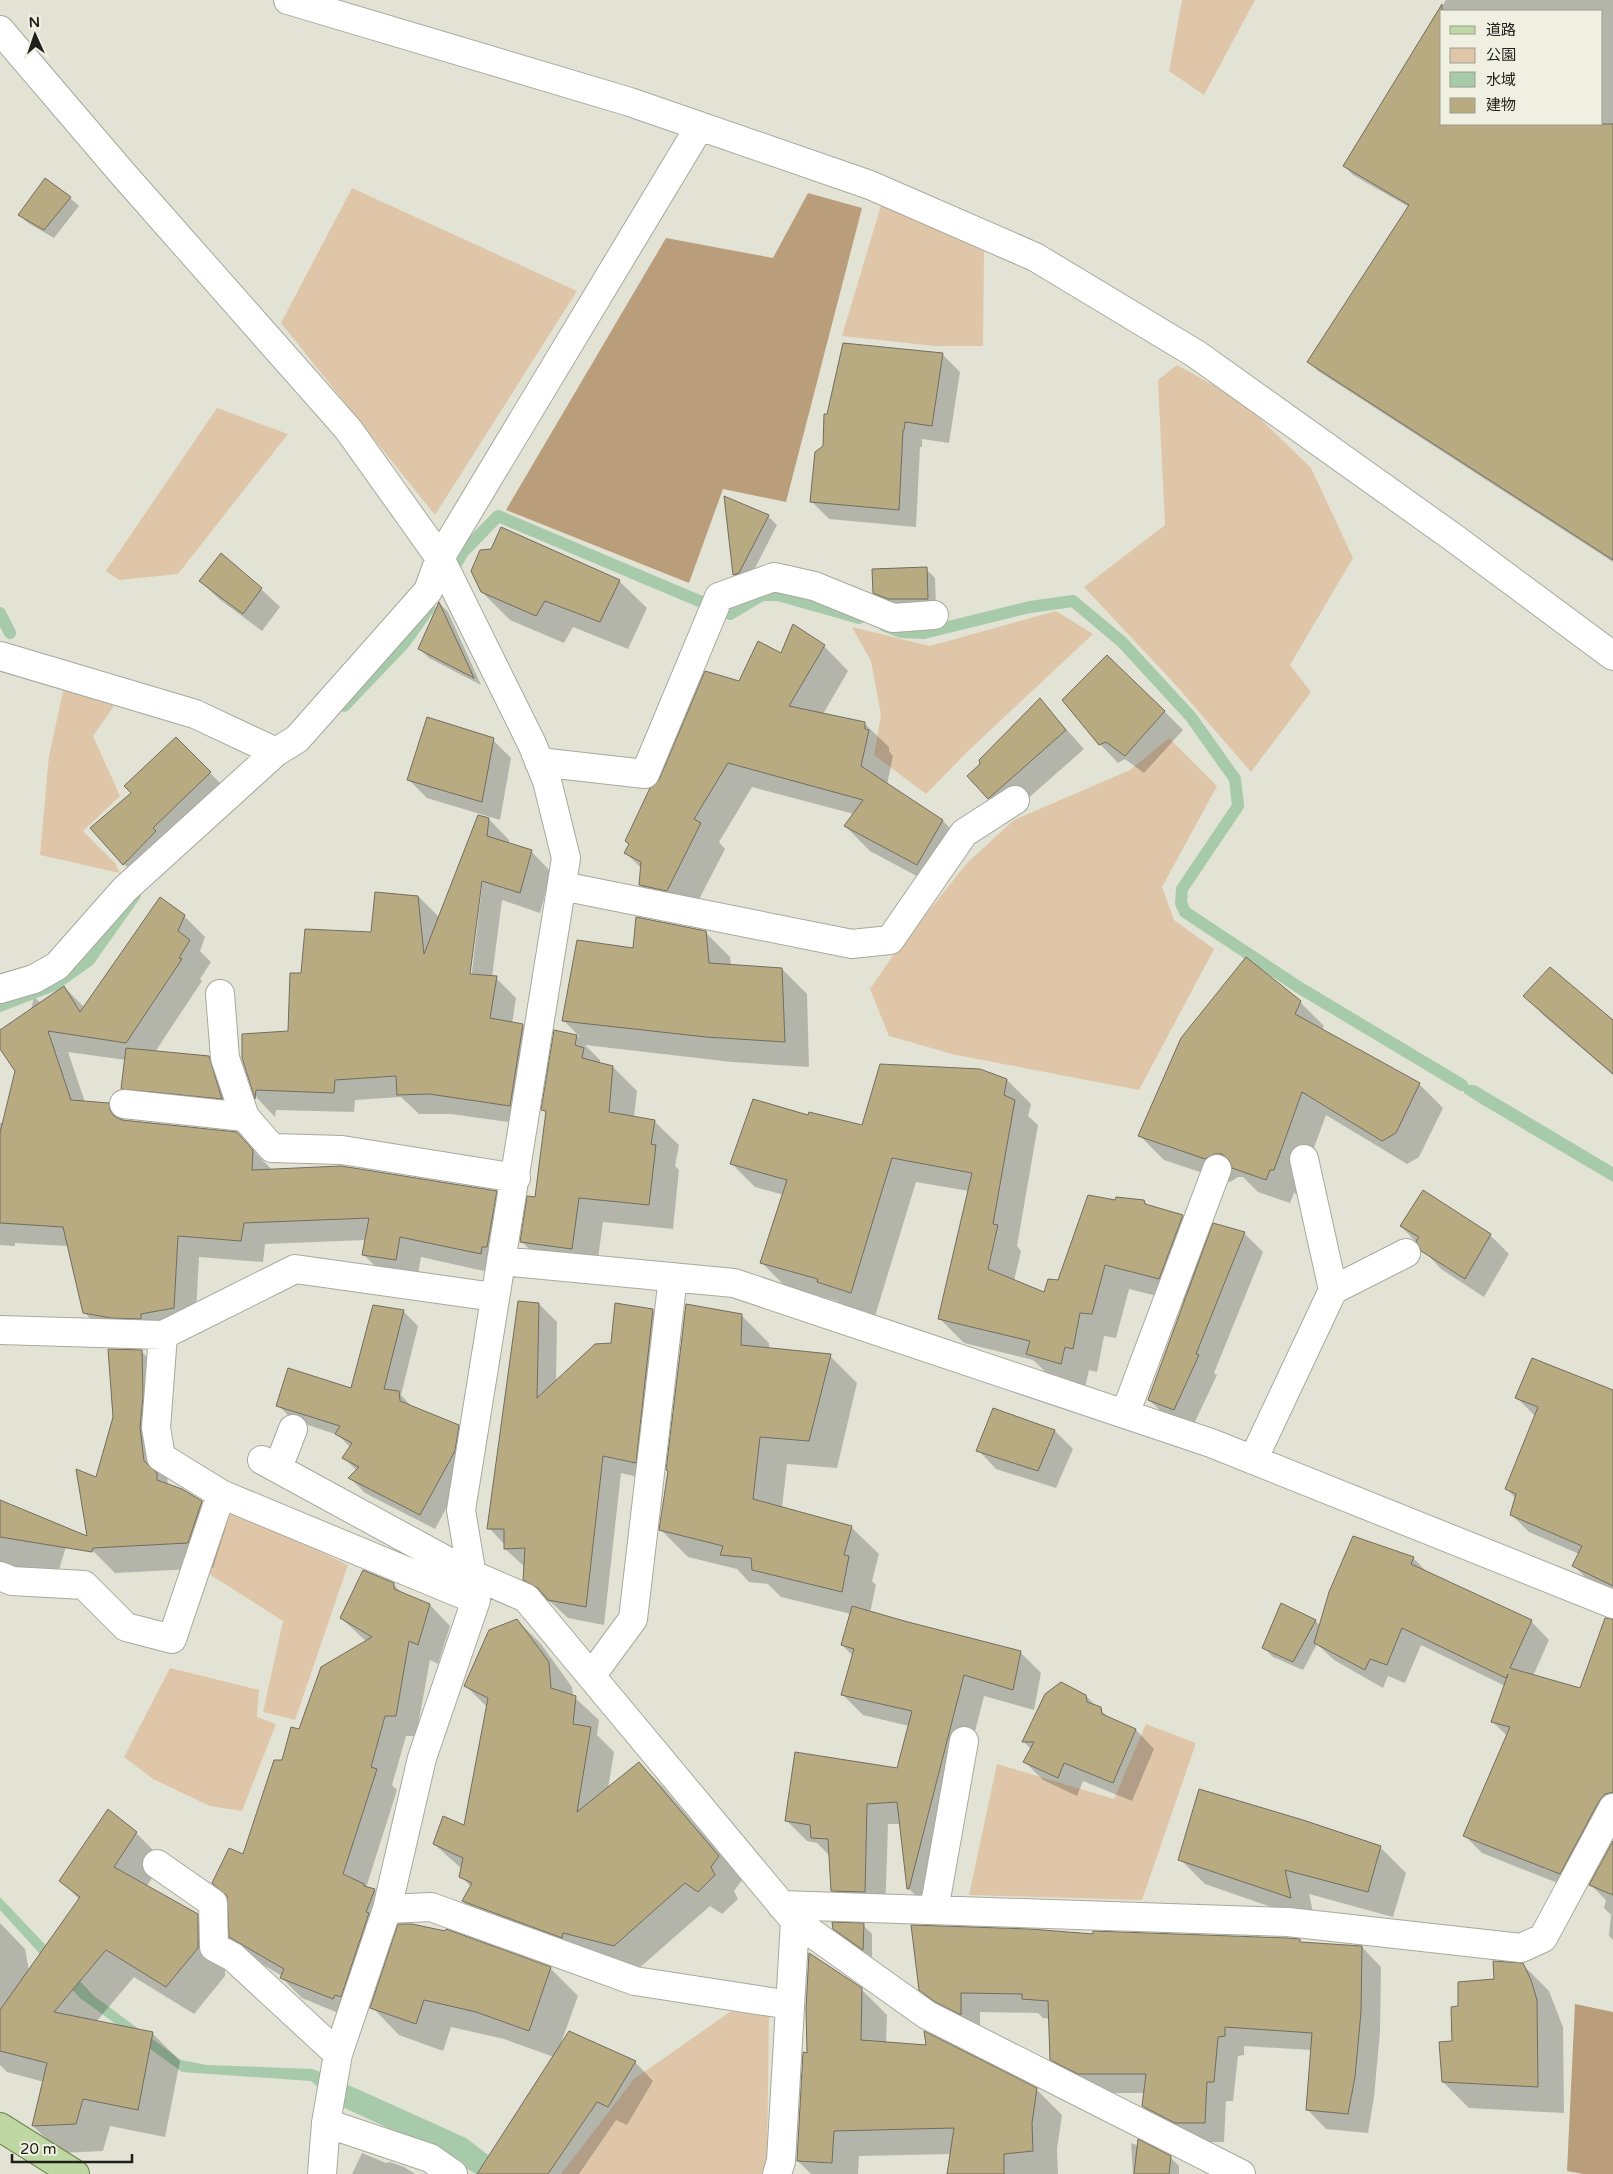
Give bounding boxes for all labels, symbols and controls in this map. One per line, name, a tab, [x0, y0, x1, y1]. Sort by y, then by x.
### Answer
north arrow	[10, 10, 60, 60]
legend	[1440, 10, 1603, 125]
text: N	[28, 14, 40, 31]
text: 道路	[1486, 21, 1516, 39]
text: 公園	[1486, 46, 1516, 64]
text: 水域	[1486, 71, 1516, 89]
text: 建物	[1486, 96, 1516, 114]
scale bar	[12, 2132, 132, 2164]
text: 20 m	[20, 2140, 57, 2158]

